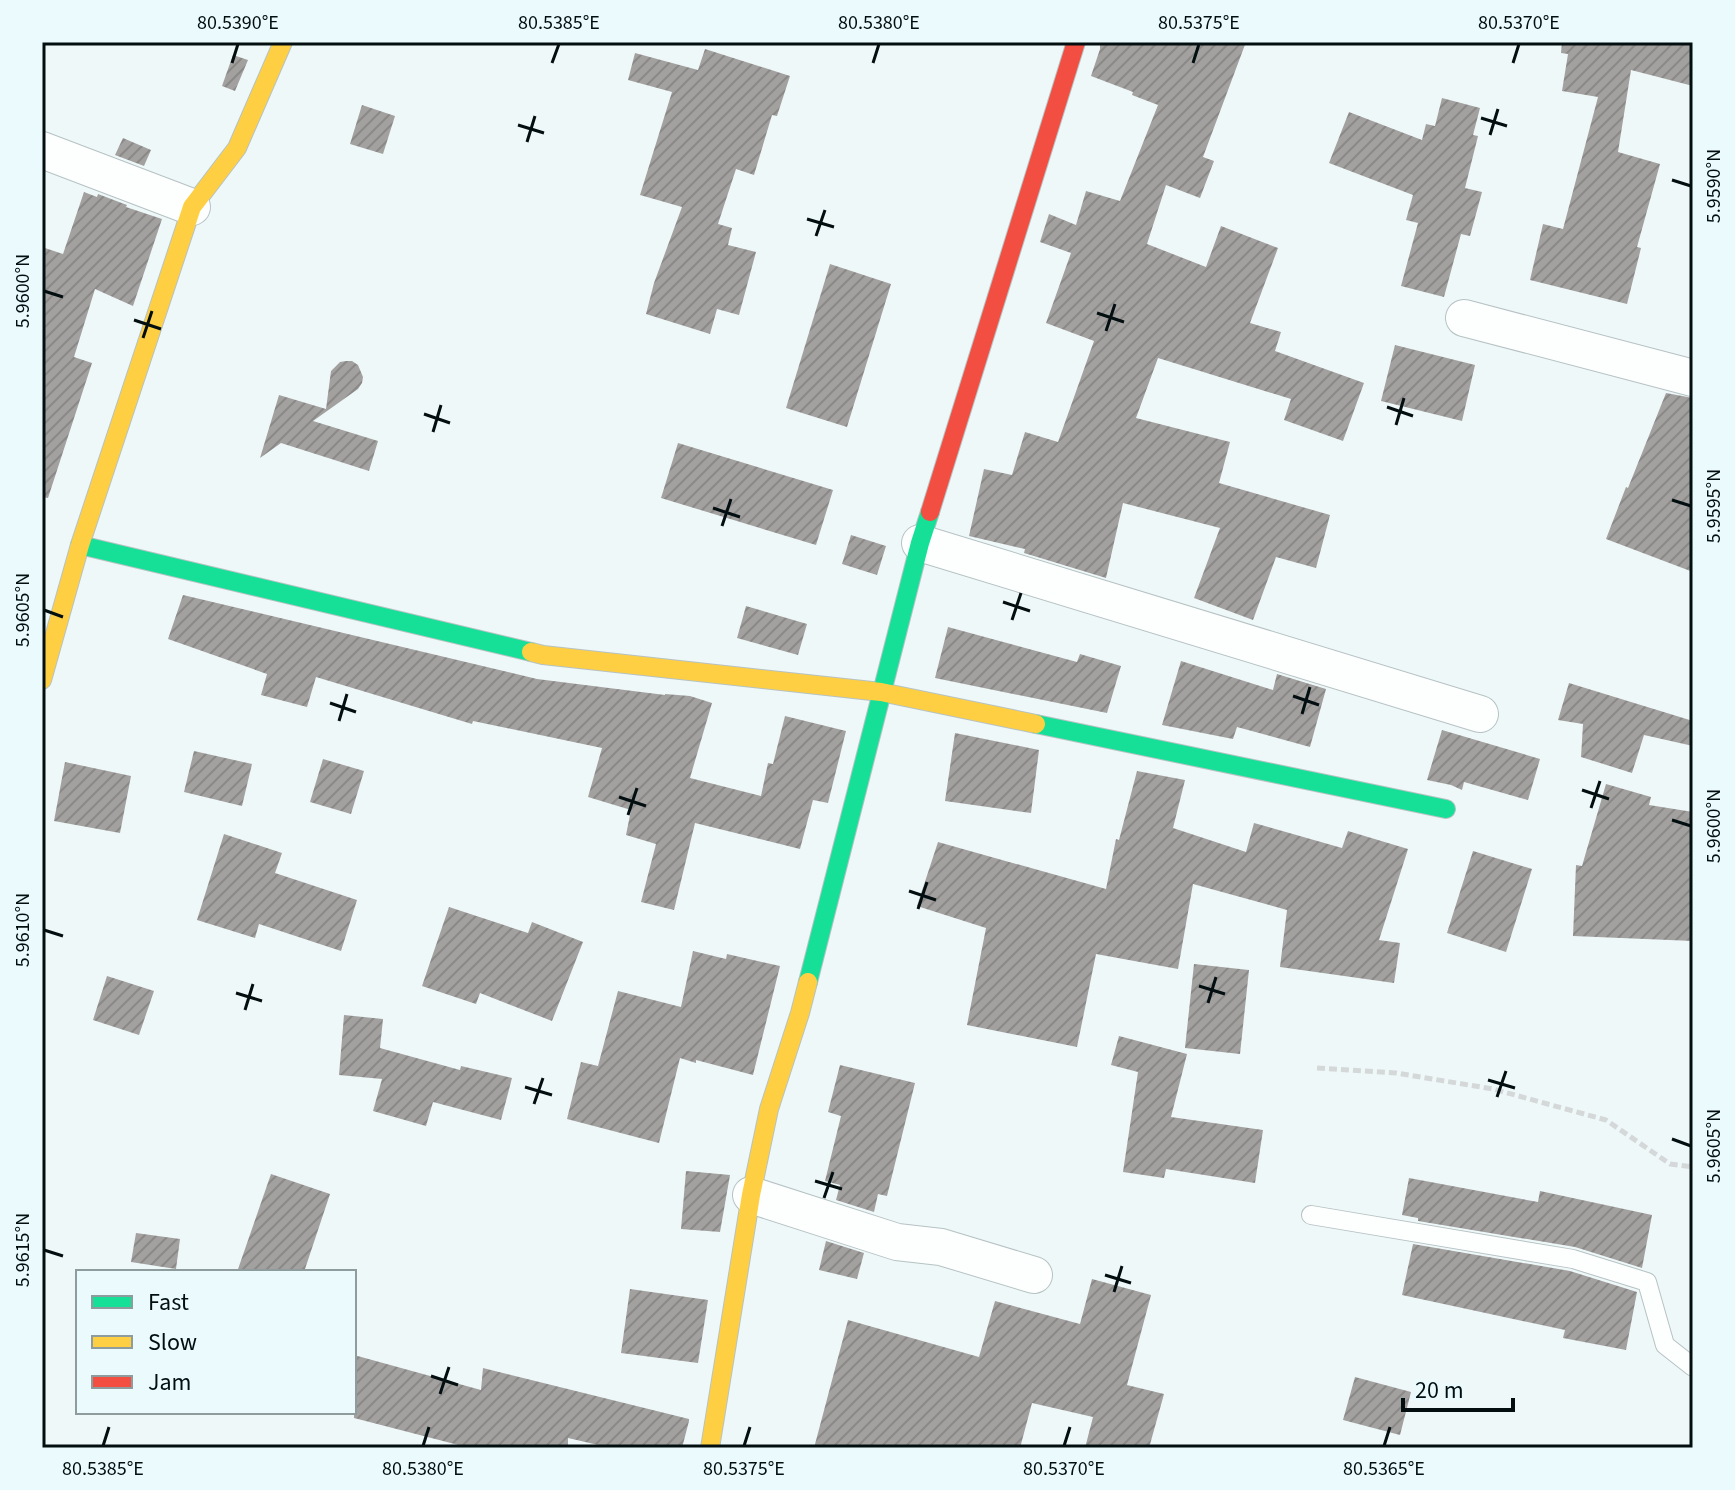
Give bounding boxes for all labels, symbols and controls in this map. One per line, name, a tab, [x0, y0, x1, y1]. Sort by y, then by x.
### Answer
text: 80.5390°E	[197, 9, 279, 37]
text: 80.5385°E	[518, 9, 600, 37]
text: 80.5380°E	[838, 9, 920, 37]
text: 80.5375°E	[1158, 9, 1240, 37]
text: 80.5370°E	[1478, 9, 1560, 37]
text: 5.9590°N	[1700, 149, 1728, 223]
text: 5.9600°N	[9, 254, 37, 328]
text: 5.9595°N	[1700, 469, 1728, 543]
text: 5.9605°N	[9, 573, 37, 647]
text: 5.9600°N	[1700, 789, 1728, 863]
text: 5.9610°N	[9, 893, 37, 967]
text: 5.9605°N	[1700, 1109, 1728, 1183]
text: 5.9615°N	[9, 1213, 37, 1287]
legend	[76, 1270, 356, 1414]
text: Fast	[148, 1285, 189, 1320]
text: Slow	[148, 1325, 197, 1360]
scale bar	[1403, 1362, 1513, 1412]
text: Jam	[148, 1365, 192, 1400]
text: 20 m	[1415, 1373, 1464, 1408]
text: 80.5385°E	[62, 1455, 144, 1483]
text: 80.5380°E	[382, 1455, 464, 1483]
text: 80.5375°E	[703, 1455, 785, 1483]
text: 80.5370°E	[1023, 1455, 1105, 1483]
text: 80.5365°E	[1343, 1455, 1425, 1483]

